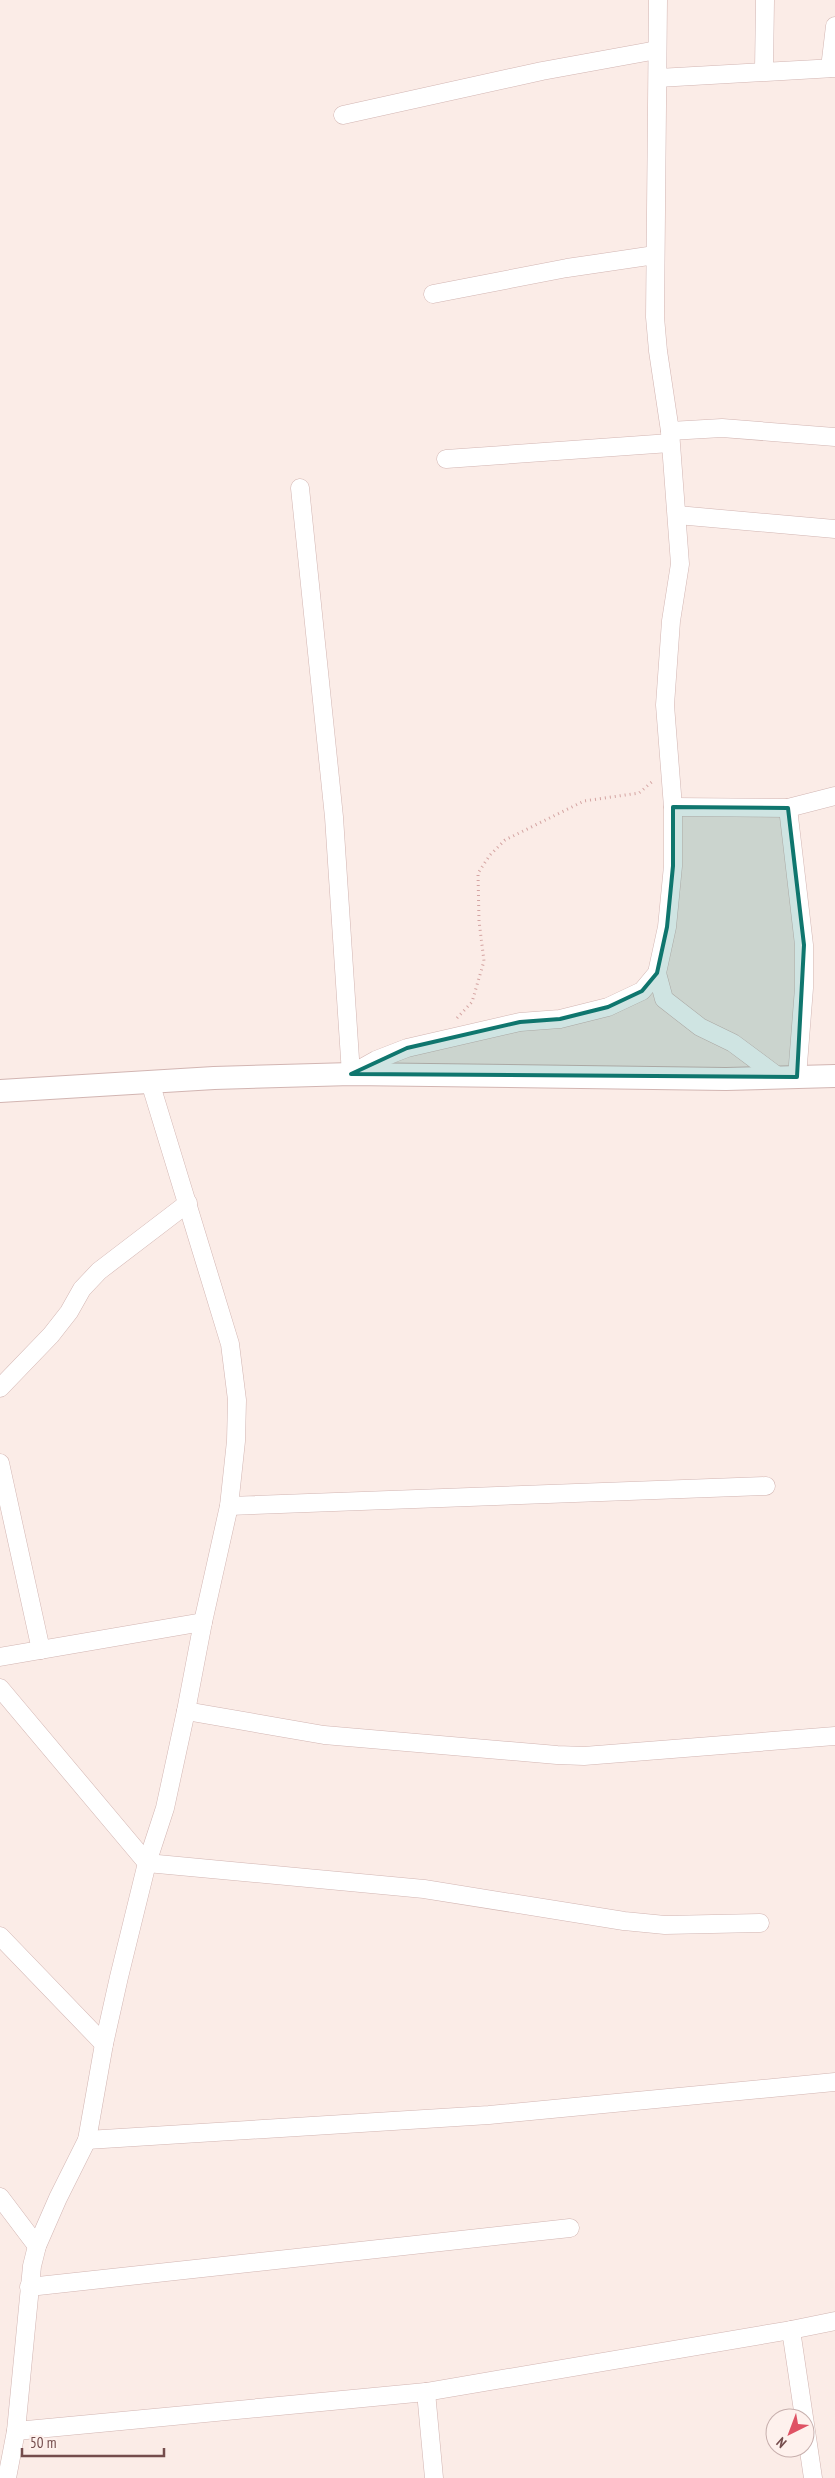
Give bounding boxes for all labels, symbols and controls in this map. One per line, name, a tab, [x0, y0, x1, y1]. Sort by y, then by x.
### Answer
north arrow	[765, 2408, 815, 2458]
scale bar	[22, 2426, 165, 2458]
text: 50 m	[30, 2433, 56, 2452]
text: N	[772, 2433, 790, 2452]

